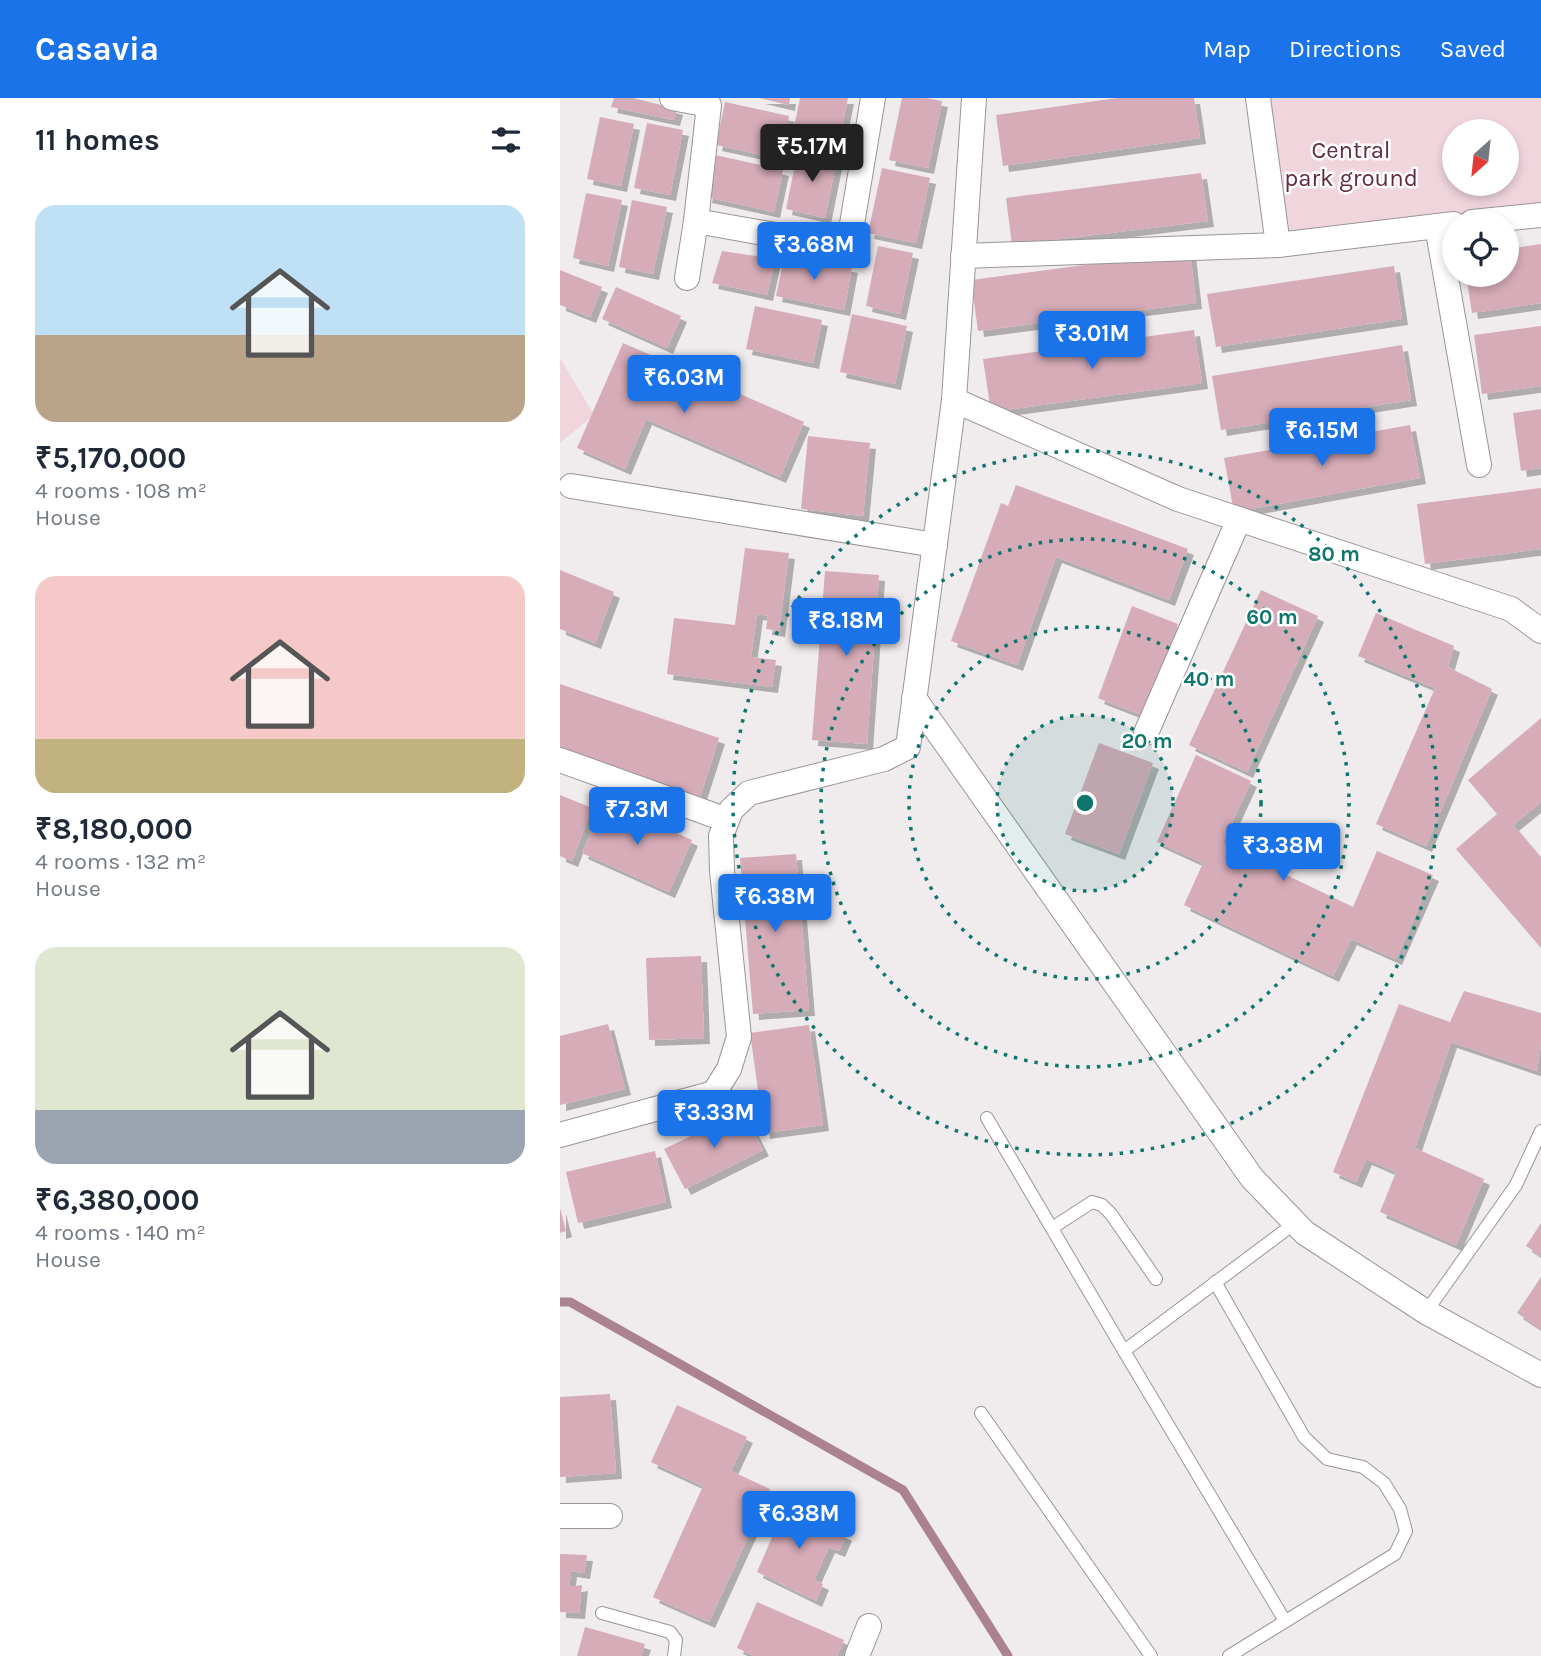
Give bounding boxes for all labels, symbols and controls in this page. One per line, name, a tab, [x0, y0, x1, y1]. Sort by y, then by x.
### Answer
text: Casavia	[35, 30, 159, 68]
text: Map	[1203, 35, 1251, 63]
text: Directions	[1289, 35, 1402, 63]
text: Saved	[1440, 35, 1506, 63]
north arrow	[1442, 119, 1519, 196]
map controls	[1442, 119, 1519, 287]
icon: filters	[487, 121, 525, 159]
text: 11 homes	[35, 122, 160, 158]
pin: ₹5.17M	[755, 125, 869, 184]
text: ₹5.17M	[776, 133, 848, 160]
park label: Central park ground	[1284, 136, 1418, 192]
button: locate	[1442, 210, 1519, 287]
pin: ₹3.68M	[757, 222, 871, 282]
text: ₹3.68M	[773, 231, 855, 258]
icon: home	[217, 250, 343, 376]
pin: ₹3.01M	[1035, 312, 1149, 371]
text: ₹3.01M	[1054, 320, 1130, 347]
pin: ₹6.03M	[627, 356, 741, 415]
text: ₹6.03M	[643, 364, 725, 391]
pin: ₹6.15M	[1265, 408, 1379, 468]
text: ₹6.15M	[1285, 417, 1359, 444]
text: ₹5,170,000	[35, 440, 186, 476]
text: 4 rooms · 108 m²	[35, 477, 207, 504]
text: House	[35, 504, 101, 531]
text: 80 m	[1308, 542, 1360, 566]
pin: ₹8.18M	[789, 598, 903, 658]
text: 60 m	[1246, 605, 1298, 629]
text: ₹8.18M	[808, 607, 884, 634]
icon: home	[217, 621, 343, 747]
text: 40 m	[1183, 667, 1235, 691]
text: 20 m	[1121, 729, 1173, 753]
pin: ₹7.3M	[588, 788, 686, 847]
centre of rings	[1073, 791, 1097, 815]
text: ₹7.3M	[605, 796, 669, 823]
text: ₹8,180,000	[35, 811, 193, 847]
pin: ₹3.38M	[1226, 824, 1340, 883]
text: ₹3.38M	[1242, 832, 1324, 859]
text: 4 rooms · 132 m²	[35, 848, 206, 875]
pin: ₹6.38M	[718, 874, 832, 934]
text: House	[35, 875, 101, 902]
text: ₹6.38M	[734, 883, 816, 910]
icon: home	[217, 992, 343, 1118]
pin: ₹3.33M	[657, 1090, 771, 1150]
text: ₹3.33M	[673, 1099, 755, 1126]
text: ₹6,380,000	[35, 1182, 200, 1218]
text: 4 rooms · 140 m²	[35, 1219, 206, 1246]
text: House	[35, 1246, 101, 1273]
pin: ₹6.38M	[742, 1492, 856, 1551]
text: ₹6.38M	[758, 1500, 840, 1527]

